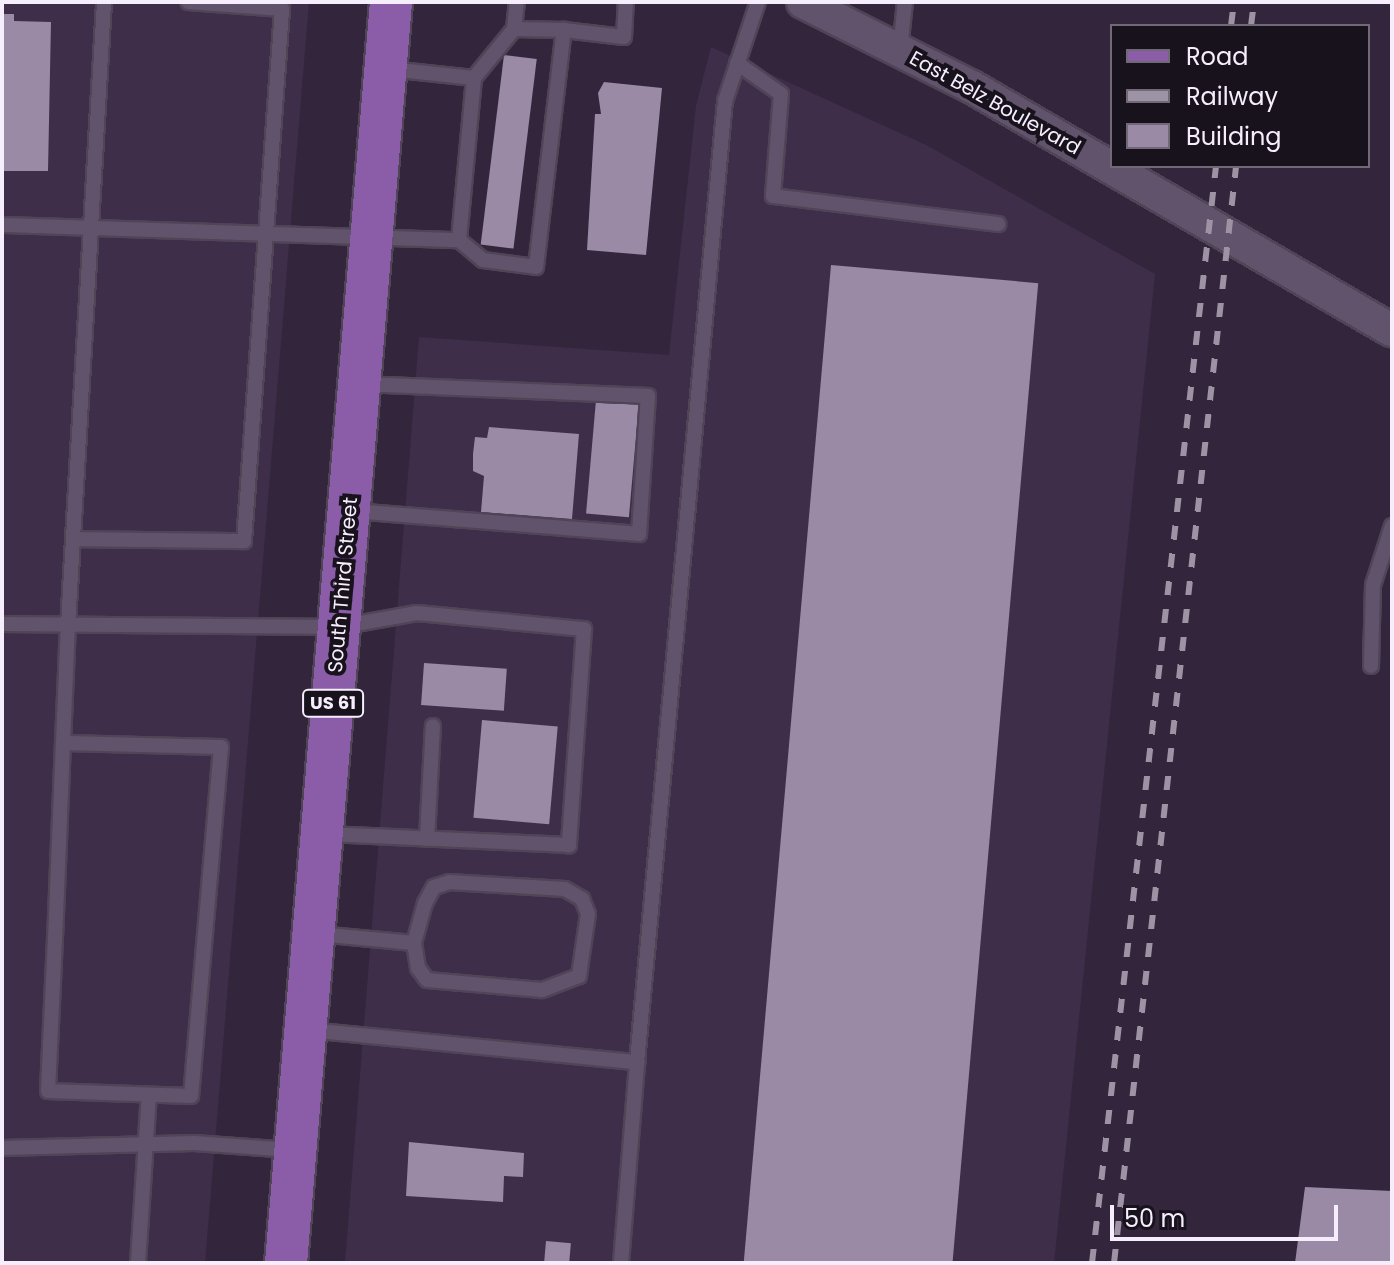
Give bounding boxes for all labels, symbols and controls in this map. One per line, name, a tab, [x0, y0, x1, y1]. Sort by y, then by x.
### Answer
legend	[1110, 24, 1370, 168]
text: Road	[1186, 40, 1248, 73]
street label: East Belz Boulevard	[905, 46, 1085, 160]
text: Railway	[1186, 80, 1278, 113]
text: Building	[1186, 120, 1282, 153]
street label: South Third Street	[323, 496, 363, 674]
road number: US 61	[301, 689, 365, 717]
scale bar	[1114, 1189, 1342, 1239]
text: 50 m	[1124, 1202, 1185, 1235]

